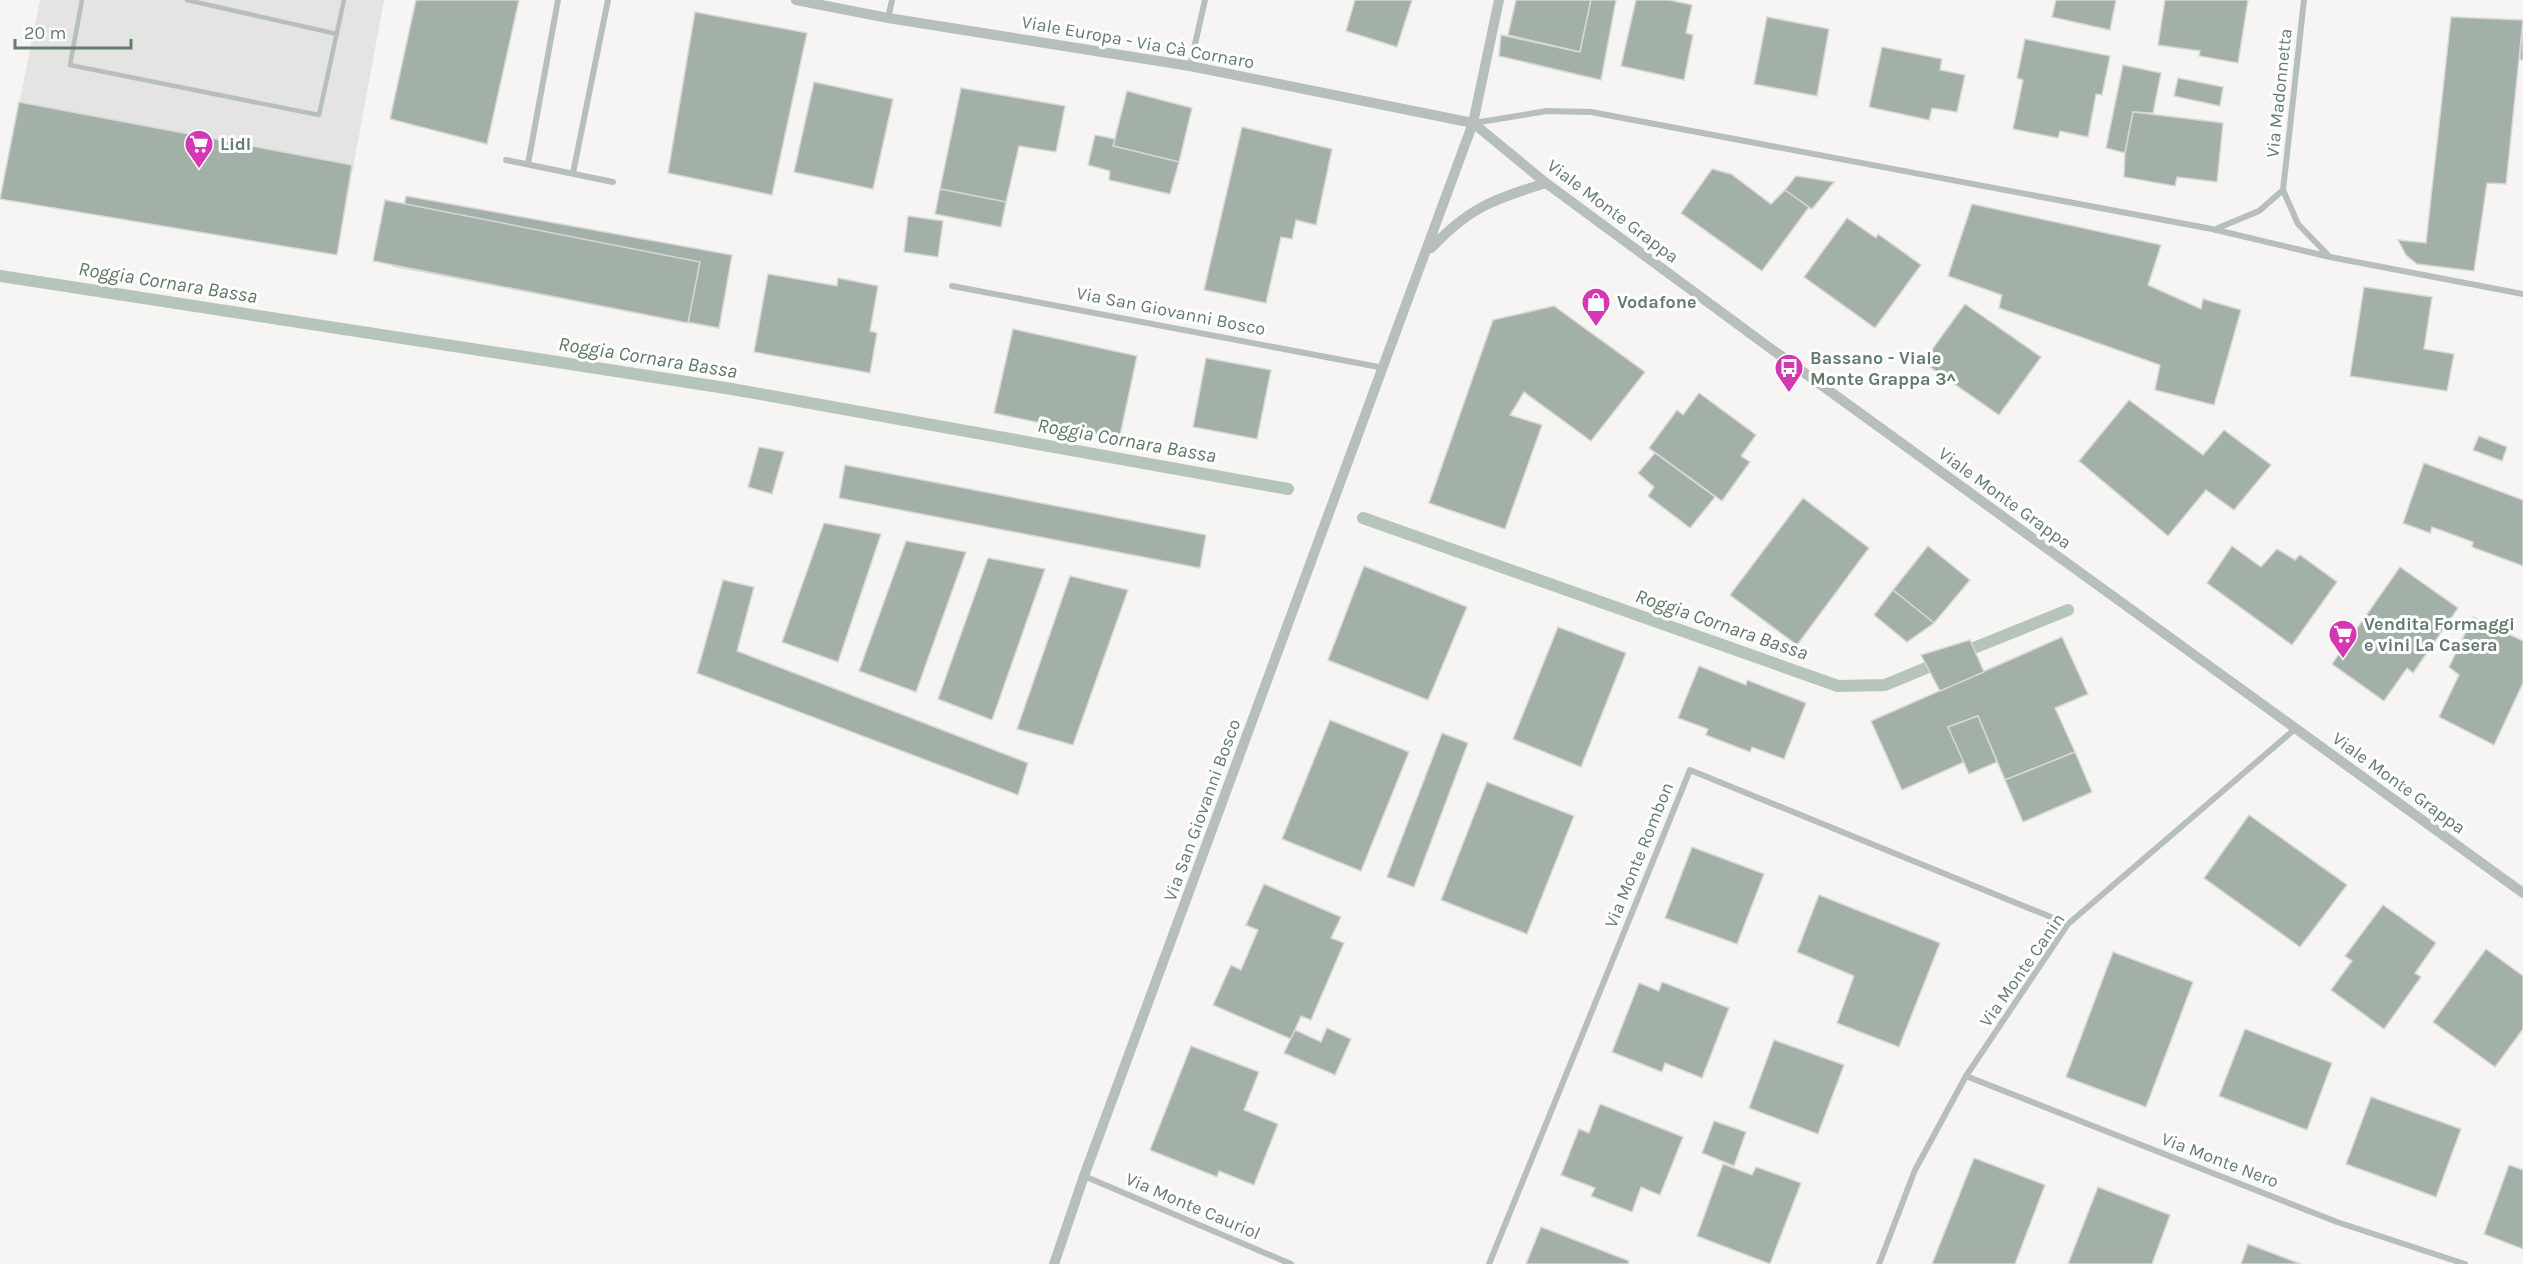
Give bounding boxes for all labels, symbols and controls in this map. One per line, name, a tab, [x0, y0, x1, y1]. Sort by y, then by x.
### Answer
street label: Viale Europa - Via Cà Cornaro	[1020, 11, 1256, 73]
scale bar	[15, 12, 130, 50]
text: 20 m	[24, 22, 66, 44]
street label: Via Madonnetta	[2261, 27, 2297, 159]
supermarket icon: Lidl	[183, 128, 215, 170]
place label: Lidl	[220, 133, 251, 155]
street label: Viale Monte Grappa	[1543, 154, 1683, 268]
water label: Roggia Cornara Bassa	[77, 257, 259, 308]
street label: Via San Giovanni Bosco	[1075, 282, 1267, 340]
shop icon: Vodafone	[1580, 286, 1612, 328]
place label: Vodafone	[1617, 291, 1696, 313]
water label: Roggia Cornara Bassa	[557, 332, 739, 383]
place label: Bassano - Viale Monte Grappa 3^	[1810, 347, 1956, 390]
bus stop icon: Bassano - Viale Monte Grappa 3^	[1773, 352, 1805, 394]
water label: Roggia Cornara Bassa	[1036, 413, 1218, 468]
street label: Viale Monte Grappa	[1934, 442, 2076, 554]
water label: Roggia Cornara Bassa	[1632, 584, 1811, 665]
place label: Vendita Formaggi e vini La Casera	[2364, 613, 2515, 656]
supermarket icon: Vendita Formaggi e vini La Casera	[2327, 618, 2359, 660]
street label: Via San Giovanni Bosco	[1159, 716, 1245, 904]
street label: Viale Monte Grappa	[2328, 727, 2470, 839]
street label: Via Monte Rombon	[1600, 779, 1678, 931]
street label: Via Monte Canin	[1975, 909, 2069, 1031]
street label: Via Monte Nero	[2158, 1128, 2282, 1192]
street label: Via Monte Cauriol	[1122, 1168, 1264, 1244]

